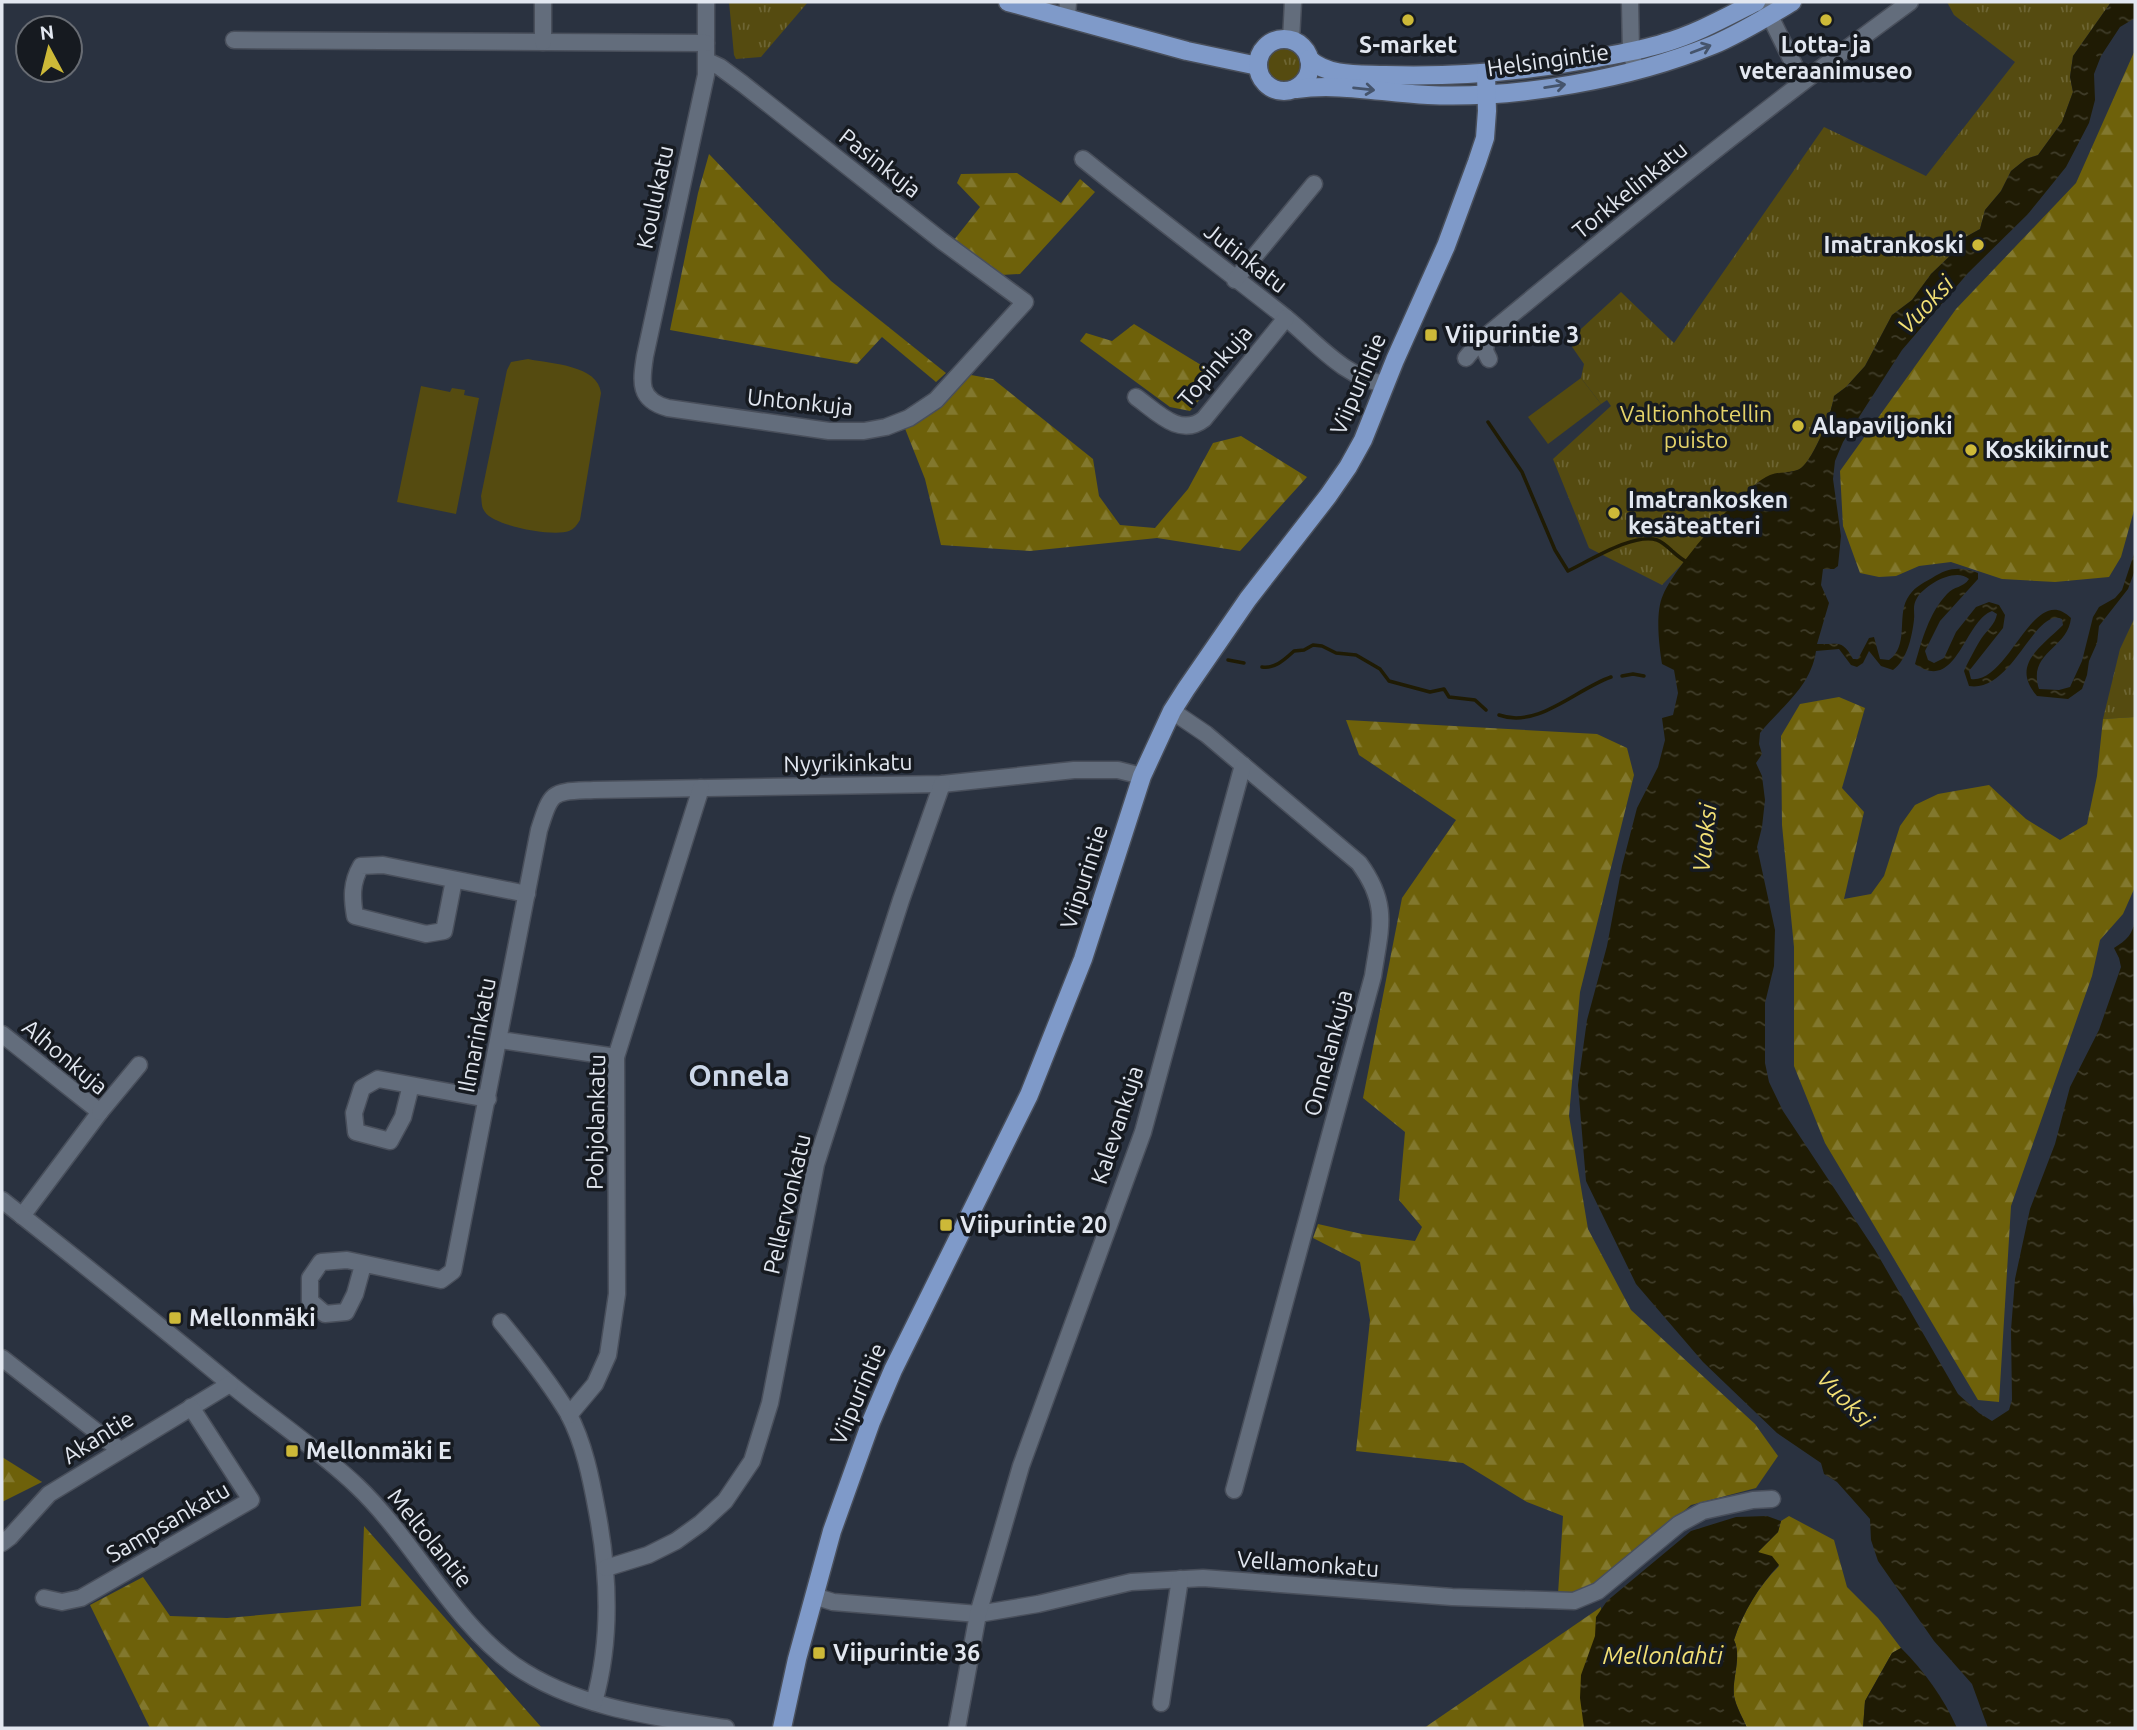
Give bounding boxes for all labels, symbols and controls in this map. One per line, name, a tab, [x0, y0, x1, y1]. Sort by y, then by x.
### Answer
marker: S-market	[1400, 12, 1416, 28]
marker: Lotta- ja veteraanimuseo	[1818, 12, 1834, 28]
north arrow	[14, 14, 84, 84]
text: N	[39, 20, 55, 44]
place label: S-market	[1359, 32, 1457, 57]
place label: Lotta- ja veteraanimuseo	[1739, 32, 1913, 83]
street label: Helsingintie	[1485, 39, 1610, 80]
one-way arrow	[1689, 42, 1711, 55]
one-way arrow	[1543, 79, 1566, 92]
one-way arrow	[1352, 83, 1374, 96]
street label: Pasinkuja	[835, 123, 926, 202]
street label: Torkkelinkatu	[1568, 136, 1692, 243]
street label: Koulukatu	[631, 143, 678, 251]
street label: Jutinkatu	[1200, 218, 1293, 298]
place label: Imatrankoski	[1823, 232, 1964, 257]
marker: Imatrankoski	[1970, 237, 1986, 253]
water label: Vuoksi	[1892, 270, 1960, 339]
street label: Topinkuja	[1173, 320, 1257, 411]
place label: Viipurintie 3	[1445, 322, 1579, 347]
marker: Viipurintie 3	[1423, 327, 1439, 343]
street label: Viipurintie	[1325, 329, 1390, 438]
street label: Untonkuja	[746, 384, 854, 420]
park label: Valtionhotellin puisto	[1620, 401, 1772, 452]
place label: Alapaviljonki	[1812, 413, 1953, 438]
marker: Alapaviljonki	[1790, 418, 1806, 434]
place label: Koskikirnut	[1985, 437, 2109, 462]
marker: Koskikirnut	[1963, 442, 1979, 458]
place label: Imatrankosken kesäteatteri	[1628, 487, 1788, 538]
marker: Imatrankosken kesäteatteri	[1606, 505, 1622, 521]
street label: Nyyrikinkatu	[783, 749, 913, 776]
water label: Vuoksi	[1687, 801, 1722, 874]
street label: Viipurintie	[1055, 822, 1112, 932]
street label: Ilmarinkatu	[453, 975, 500, 1095]
street label: Onnelankuja	[1299, 987, 1356, 1119]
street label: Alhonkuja	[18, 1014, 113, 1099]
street label: Pohjolankatu	[582, 1054, 609, 1190]
district label: Onnela	[688, 1058, 790, 1092]
street label: Kalevankuja	[1086, 1063, 1147, 1187]
street label: Pellervonkatu	[758, 1131, 815, 1277]
place label: Viipurintie 20	[960, 1212, 1107, 1237]
marker: Viipurintie 20	[938, 1217, 954, 1233]
place label: Mellonmäki	[189, 1305, 316, 1330]
marker: Mellonmäki	[167, 1310, 183, 1326]
street label: Viipurintie	[825, 1339, 890, 1448]
water label: Vuoksi	[1812, 1364, 1880, 1434]
street label: Akantie	[58, 1405, 138, 1468]
place label: Mellonmäki E	[306, 1438, 452, 1463]
marker: Mellonmäki E	[284, 1443, 300, 1459]
street label: Sampsankatu	[102, 1476, 234, 1567]
street label: Meltolantie	[383, 1483, 478, 1592]
street label: Vellamonkatu	[1236, 1546, 1380, 1581]
place label: Viipurintie 36	[833, 1640, 980, 1665]
water label: Mellonlahti	[1603, 1642, 1724, 1669]
marker: Viipurintie 36	[811, 1645, 827, 1661]

